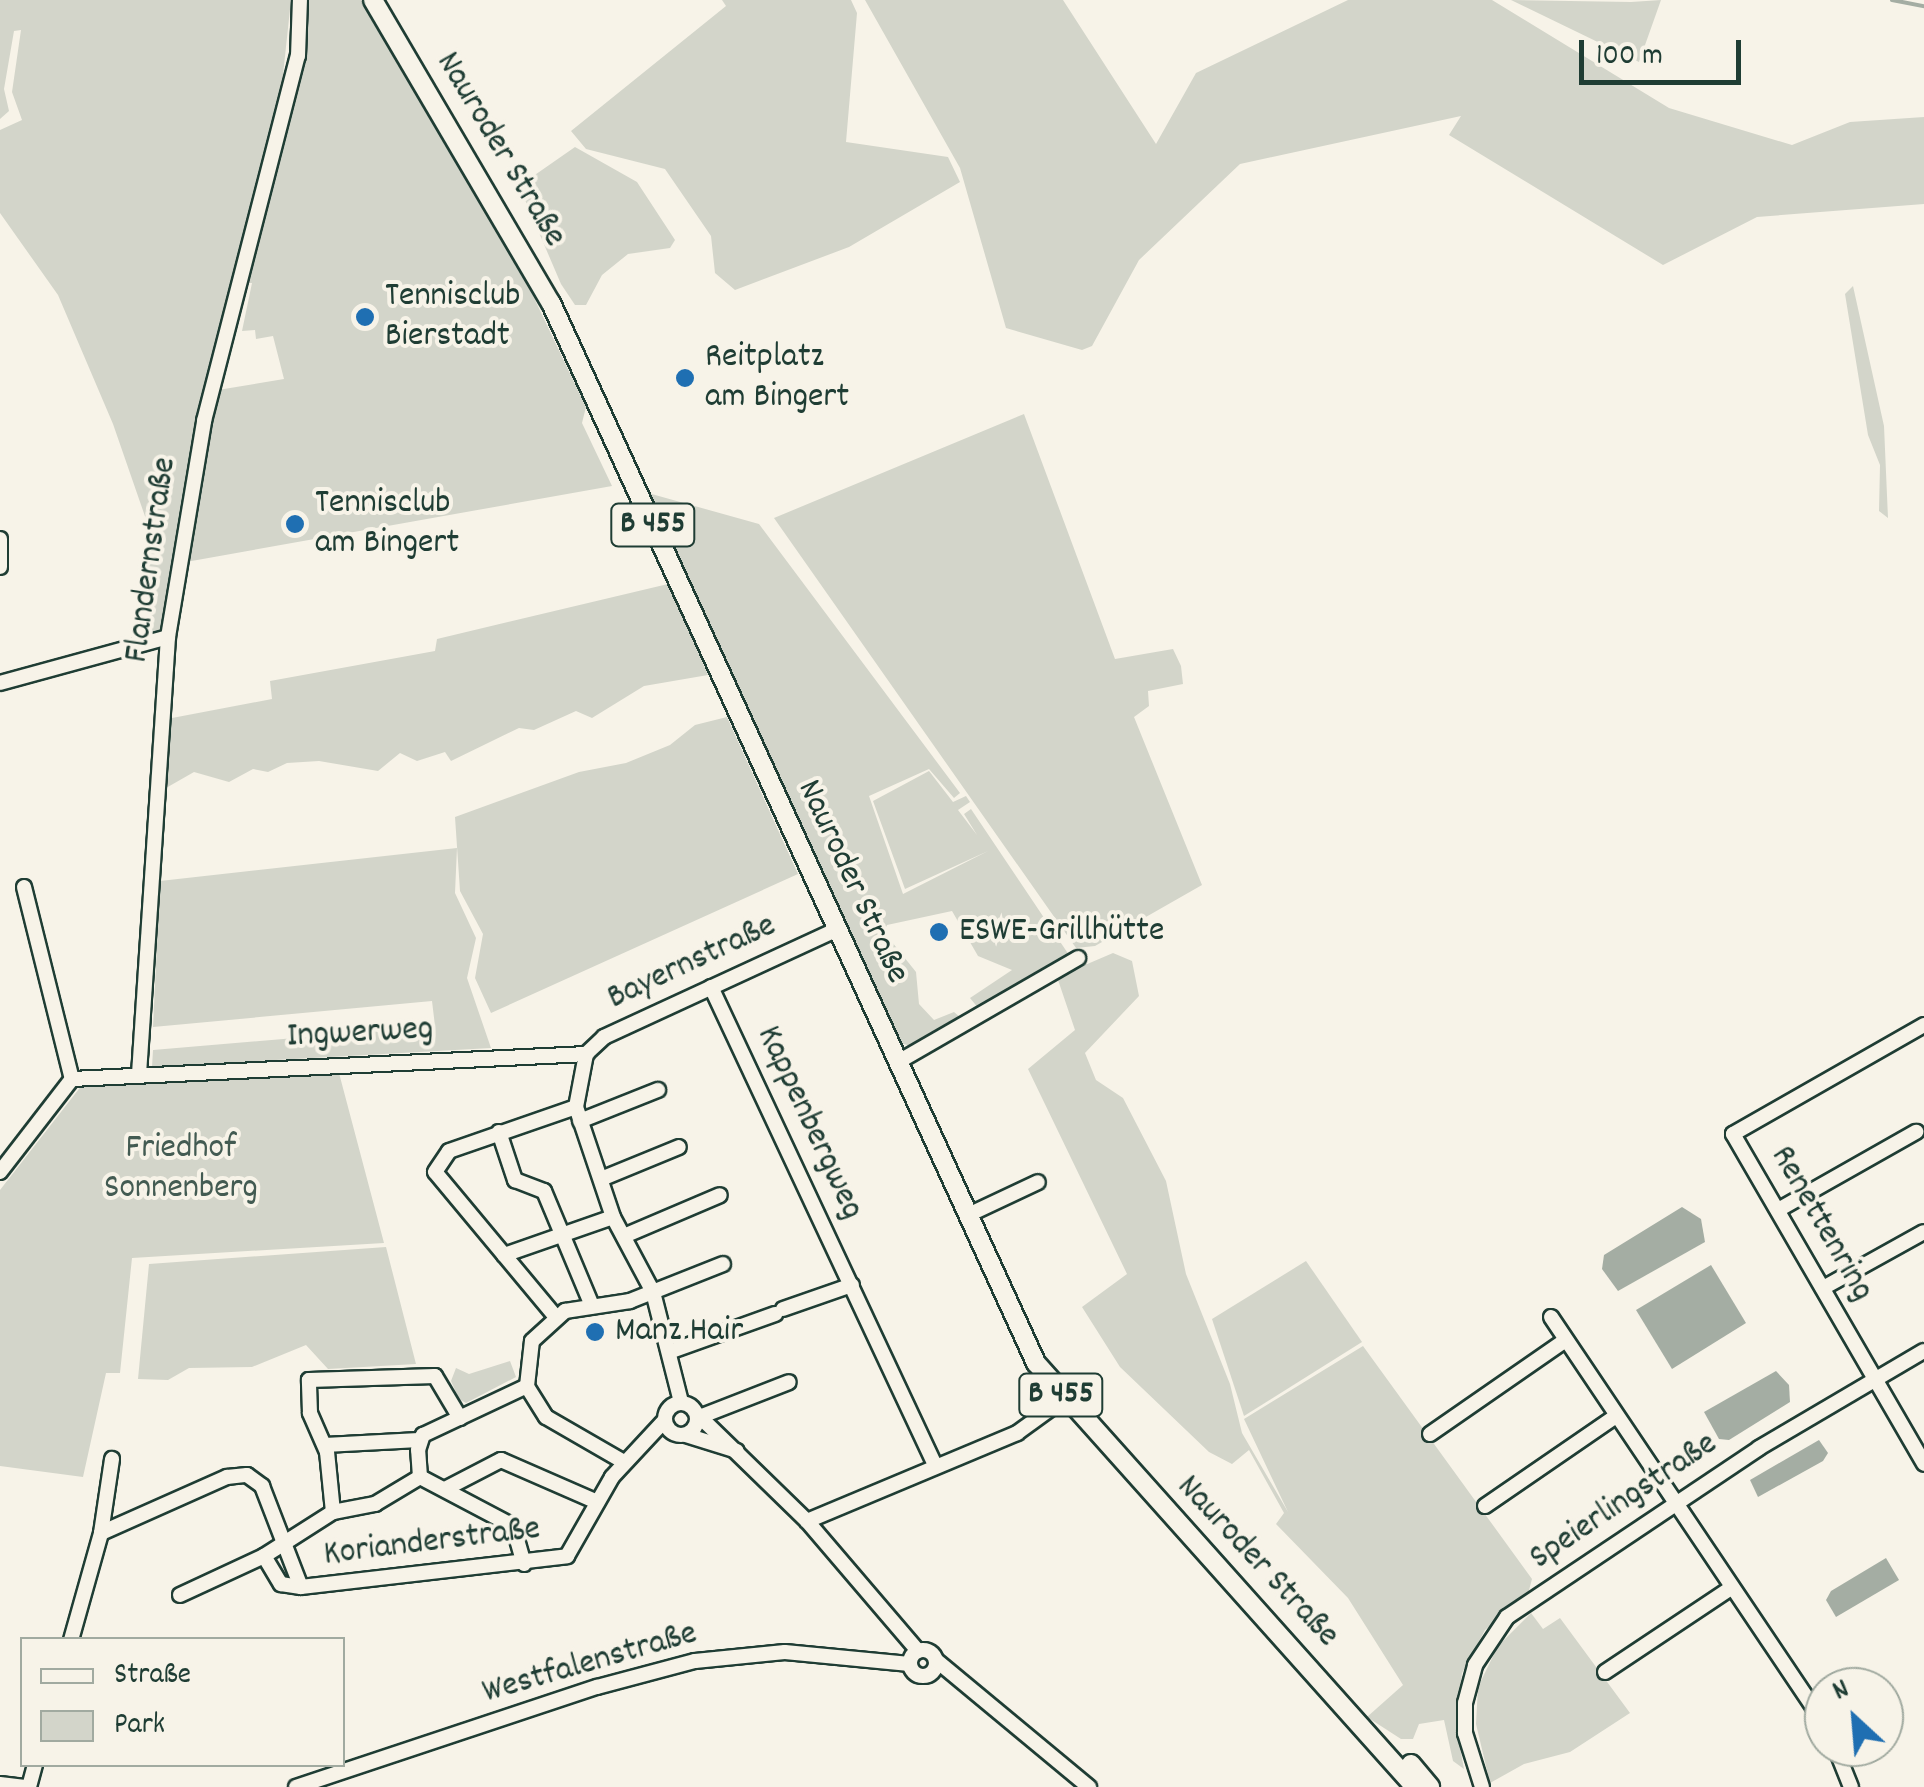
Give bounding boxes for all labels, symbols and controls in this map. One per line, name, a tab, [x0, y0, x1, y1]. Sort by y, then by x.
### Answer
scale bar	[1584, 20, 1746, 82]
text: 100 m	[1596, 36, 1663, 79]
street label: Nauroder Straße	[425, 45, 575, 255]
place label: Tennisclub Bierstadt	[385, 276, 521, 358]
marker: Tennisclub Bierstadt	[354, 306, 376, 328]
place label: Reitplatz am Bingert	[705, 337, 849, 419]
marker: Reitplatz am Bingert	[674, 367, 696, 389]
street label: Flandernstraße	[117, 455, 187, 665]
place label: Tennisclub am Bingert	[315, 483, 459, 565]
road number: B 455	[608, 498, 698, 552]
marker: Tennisclub am Bingert	[284, 513, 306, 535]
street label: Nauroder Straße	[786, 773, 918, 991]
street label: Bayernstraße	[601, 906, 783, 1020]
place label: ESWE-Grillhütte	[959, 911, 1164, 953]
marker: ESWE-Grillhütte	[928, 921, 950, 943]
street label: Ingwerweg	[286, 1009, 434, 1059]
street label: Kappenbergweg	[746, 1020, 872, 1226]
park label: Friedhof Sonnenberg	[104, 1128, 258, 1210]
street label: Renettenring	[1760, 1139, 1882, 1309]
place label: Manz Hair	[615, 1311, 743, 1353]
marker: Manz Hair	[584, 1321, 606, 1343]
road number: B 455	[1016, 1368, 1106, 1422]
street label: Speierlingstraße	[1522, 1424, 1726, 1580]
street label: Nauroder Straße	[1167, 1467, 1347, 1657]
street label: Korianderstraße	[321, 1509, 543, 1577]
street label: Westfalenstraße	[478, 1613, 702, 1715]
legend	[20, 1637, 345, 1767]
text: Straße	[114, 1655, 191, 1698]
north arrow	[1804, 1667, 1904, 1767]
text: N	[1827, 1671, 1857, 1713]
text: Park	[114, 1705, 165, 1748]

